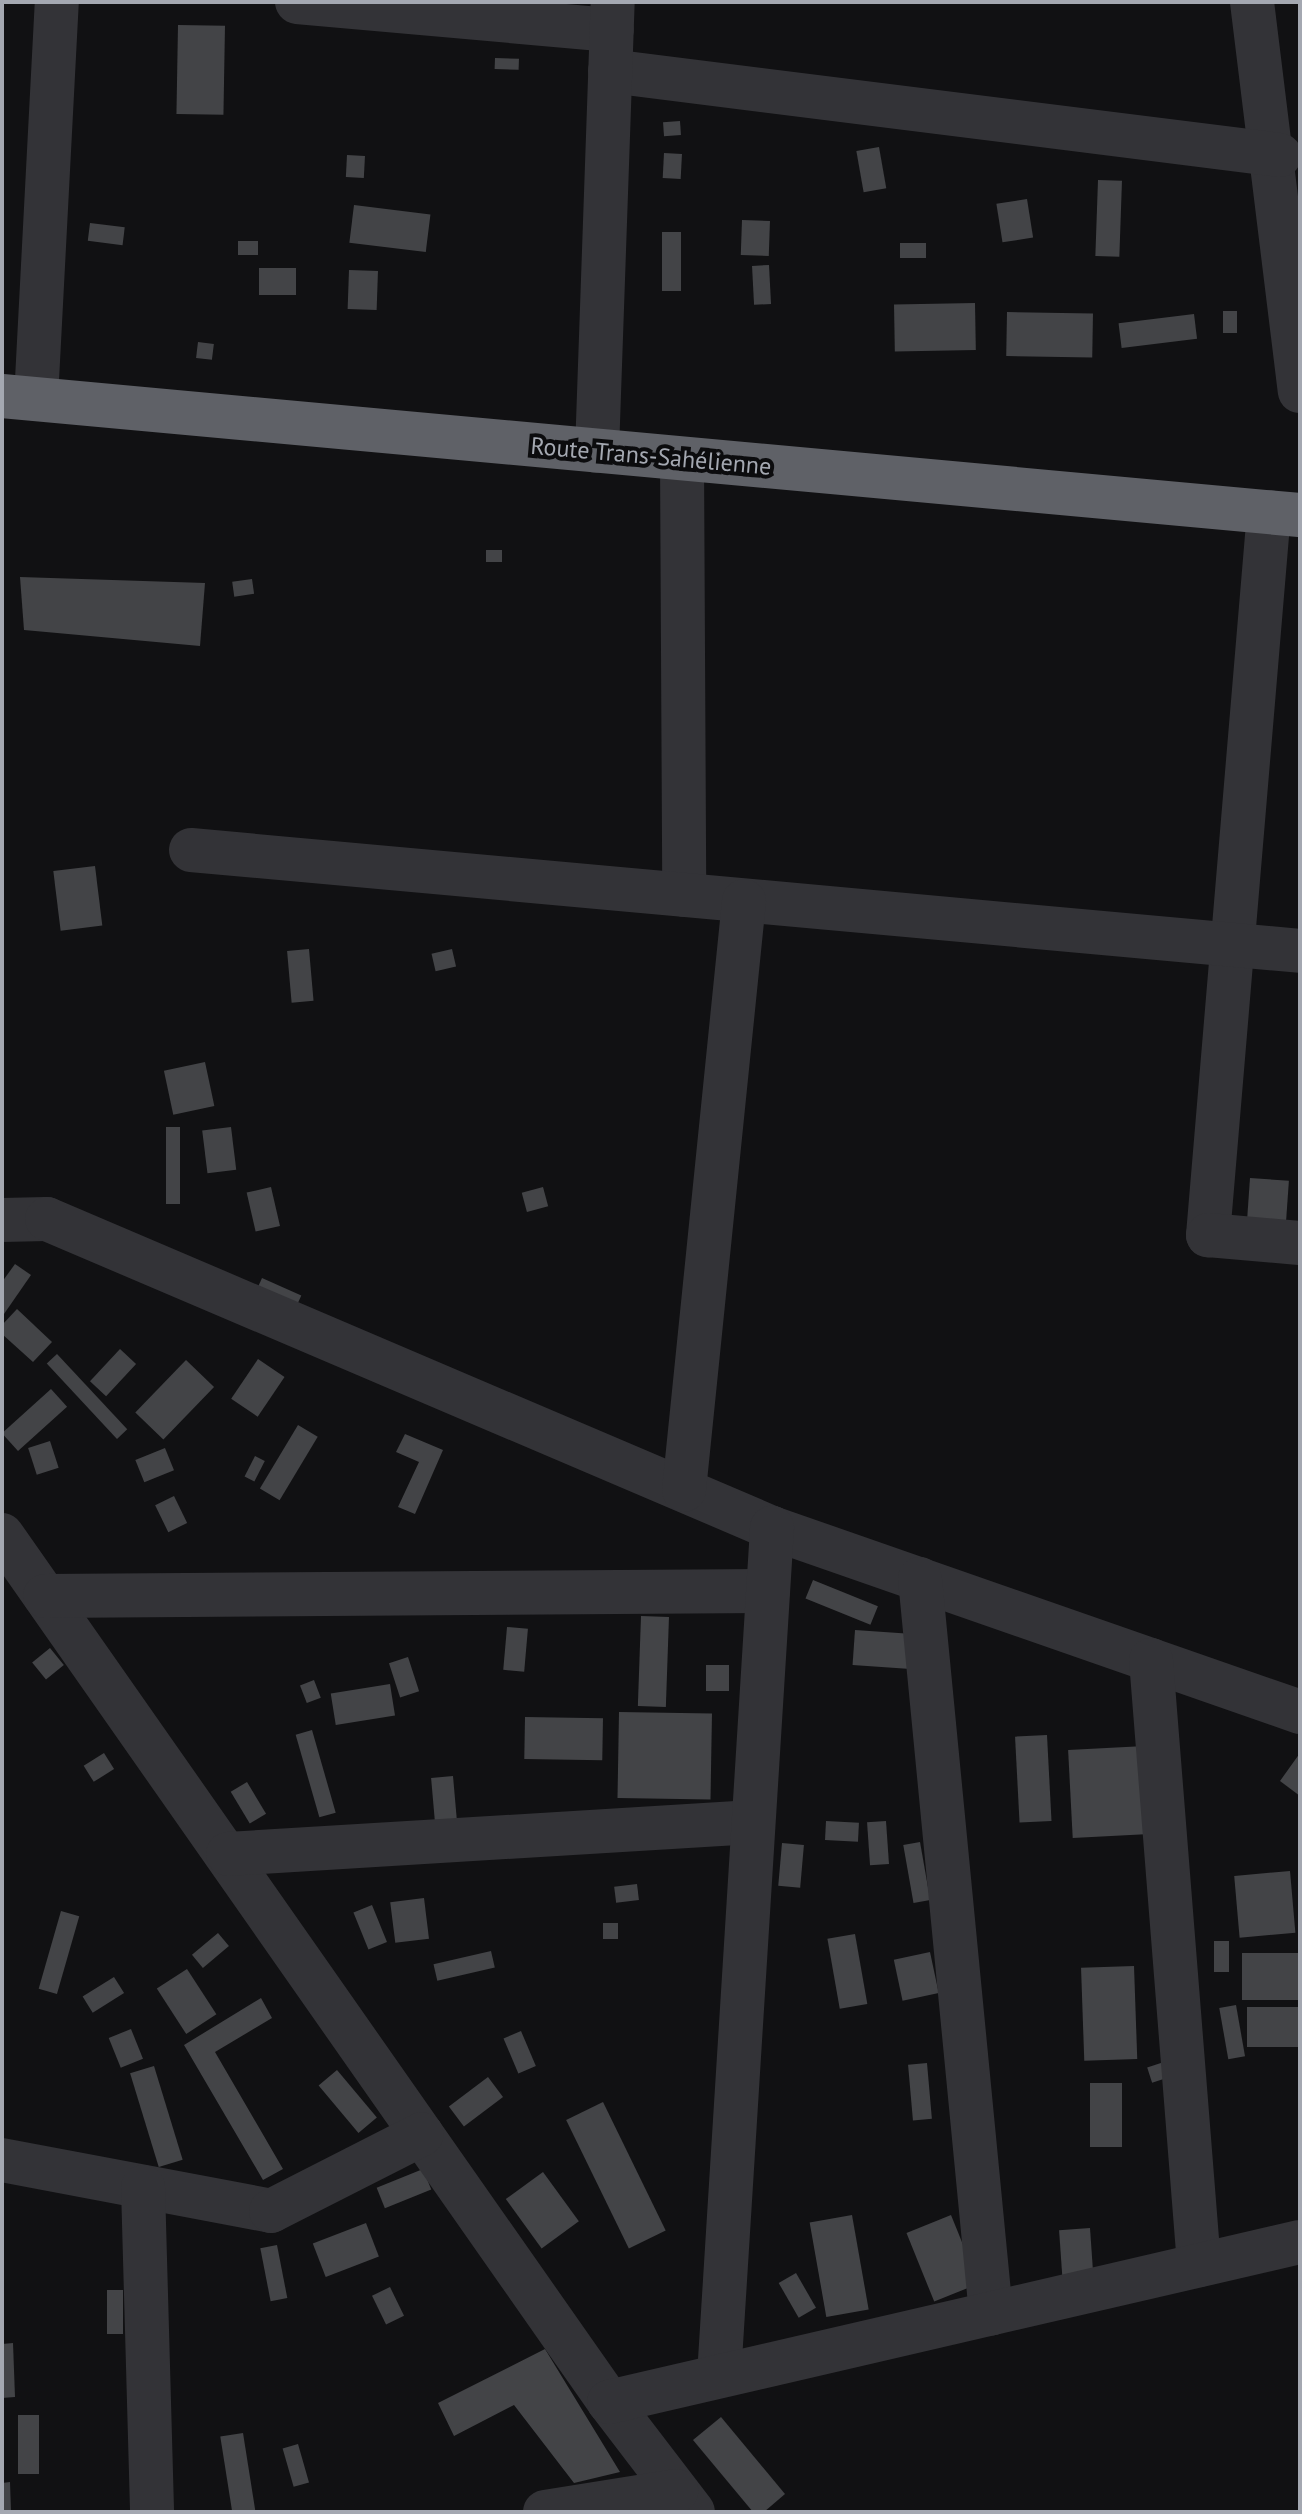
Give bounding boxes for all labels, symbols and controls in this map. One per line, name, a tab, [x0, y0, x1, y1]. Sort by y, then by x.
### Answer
street label: Route Trans-Sahélienne	[529, 431, 773, 481]

